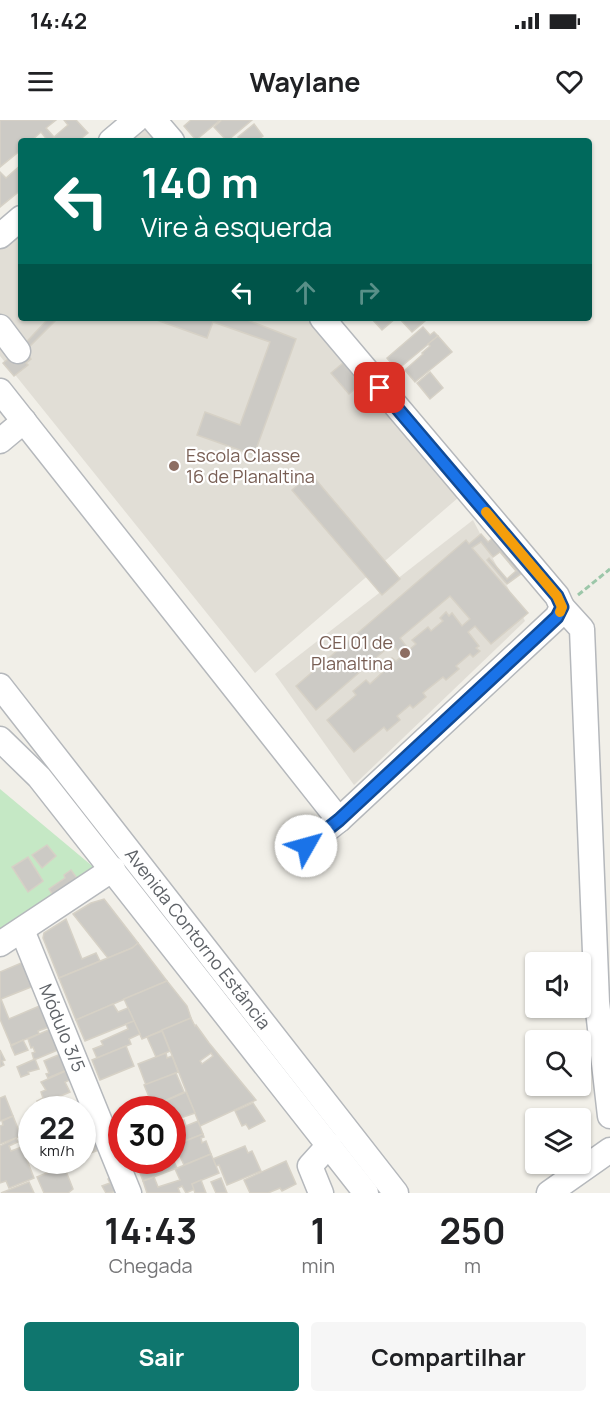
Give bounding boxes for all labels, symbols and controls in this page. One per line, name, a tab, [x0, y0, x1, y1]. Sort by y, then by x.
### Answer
text: 14:42	[30, 6, 87, 36]
text: Waylane	[249, 63, 361, 100]
icon: menu	[24, 65, 57, 98]
icon: heart	[553, 65, 586, 98]
text: 140 m	[141, 153, 259, 211]
icon: left	[42, 162, 120, 240]
text: Vire à esquerda	[141, 208, 332, 245]
icon: left	[226, 276, 259, 309]
icon: ahead	[289, 276, 322, 309]
icon: right	[352, 276, 385, 309]
pin	[354, 362, 405, 413]
icon: arrive	[363, 371, 396, 404]
place label: Escola Classe 16 de Planaltina	[186, 443, 315, 488]
marker: Escola Classe 16 de Planaltina	[167, 459, 181, 473]
place label: CEI 01 de Planaltina	[311, 630, 393, 675]
marker: CEI 01 de Planaltina	[398, 646, 412, 660]
position arrow	[274, 814, 338, 878]
street label: Avenida Contorno Estância	[120, 843, 277, 1034]
map controls	[525, 952, 591, 1174]
button: sound	[525, 952, 591, 1018]
street label: Módulo 3/5	[34, 980, 92, 1075]
button: search	[525, 1030, 591, 1096]
speed limit sign: 30	[108, 1096, 186, 1174]
text: 22	[39, 1107, 75, 1148]
button: layers	[525, 1108, 591, 1174]
text: km/h	[40, 1140, 74, 1161]
text: 14:43	[104, 1206, 197, 1255]
text: 1	[310, 1206, 326, 1255]
text: 250	[439, 1206, 506, 1255]
text: Chegada	[109, 1252, 193, 1279]
text: min	[302, 1252, 335, 1279]
text: m	[464, 1252, 481, 1279]
button: Sair	[24, 1322, 299, 1391]
button: Compartilhar	[311, 1322, 586, 1391]

